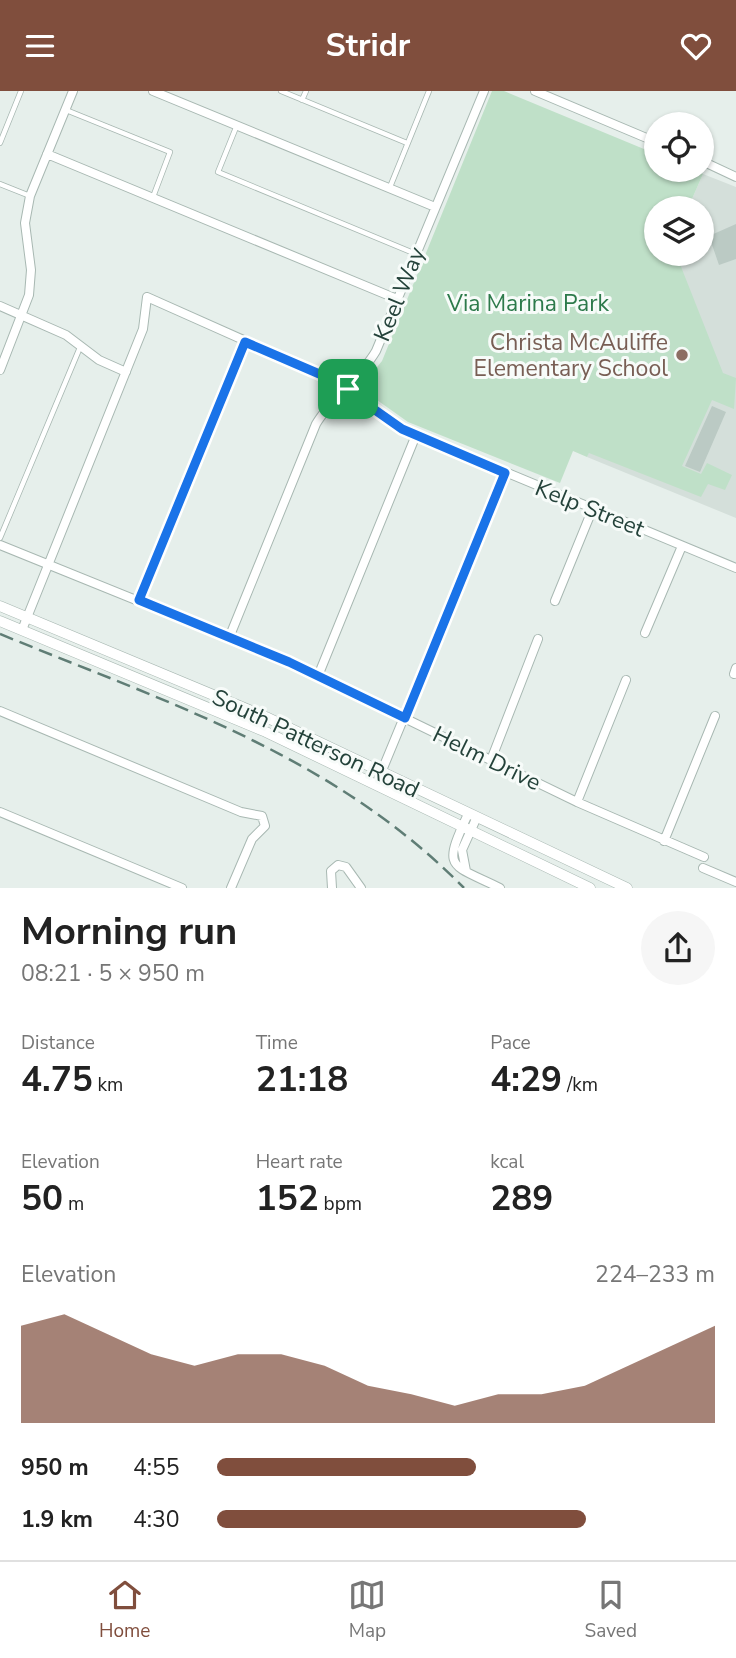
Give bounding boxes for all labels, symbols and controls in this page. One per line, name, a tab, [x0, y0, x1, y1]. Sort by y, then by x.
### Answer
text: Stridr	[326, 24, 410, 67]
icon: menu	[21, 27, 59, 65]
icon: heart	[677, 27, 715, 65]
map controls	[644, 112, 714, 266]
button: locate	[644, 112, 714, 182]
button: layers	[644, 196, 714, 266]
street label: Keel Way	[367, 242, 432, 346]
park label: Via Marina Park	[446, 288, 609, 319]
place label: Christa McAuliffe Elementary School	[474, 327, 668, 384]
marker: Christa McAuliffe Elementary School	[674, 347, 690, 363]
pin	[318, 359, 378, 419]
icon: arrive	[329, 370, 367, 408]
street label: Kelp Street	[531, 473, 650, 545]
street label: South Patterson Road	[207, 682, 424, 805]
street label: Helm Drive	[428, 719, 546, 798]
text: Morning run	[21, 906, 237, 957]
button: share	[641, 911, 715, 985]
text: 08:21 · 5 × 950 m	[21, 958, 205, 989]
text: Distance	[21, 1030, 95, 1056]
text: Time	[256, 1030, 298, 1056]
text: Pace	[490, 1030, 531, 1056]
text: 4.75	[21, 1056, 93, 1103]
text: 21:18	[256, 1056, 348, 1103]
text: 4:29	[490, 1056, 562, 1103]
text: km	[93, 1072, 123, 1098]
text: /km	[562, 1072, 598, 1098]
text: Elevation	[21, 1149, 100, 1175]
text: Heart rate	[256, 1149, 343, 1175]
text: kcal	[490, 1149, 524, 1175]
text: 50	[21, 1175, 63, 1222]
text: 152	[256, 1175, 319, 1222]
text: 289	[490, 1175, 553, 1222]
text: m	[63, 1191, 84, 1217]
text: bpm	[319, 1191, 362, 1217]
text: Elevation	[21, 1259, 116, 1290]
text: 224–233 m	[595, 1259, 715, 1290]
text: 950 m	[21, 1452, 89, 1483]
text: 4:55	[133, 1452, 180, 1483]
text: 1.9 km	[21, 1504, 93, 1535]
text: 4:30	[133, 1504, 180, 1535]
tab: Home	[99, 1576, 150, 1644]
tab: Map	[348, 1576, 386, 1644]
tab: Saved	[584, 1576, 637, 1644]

